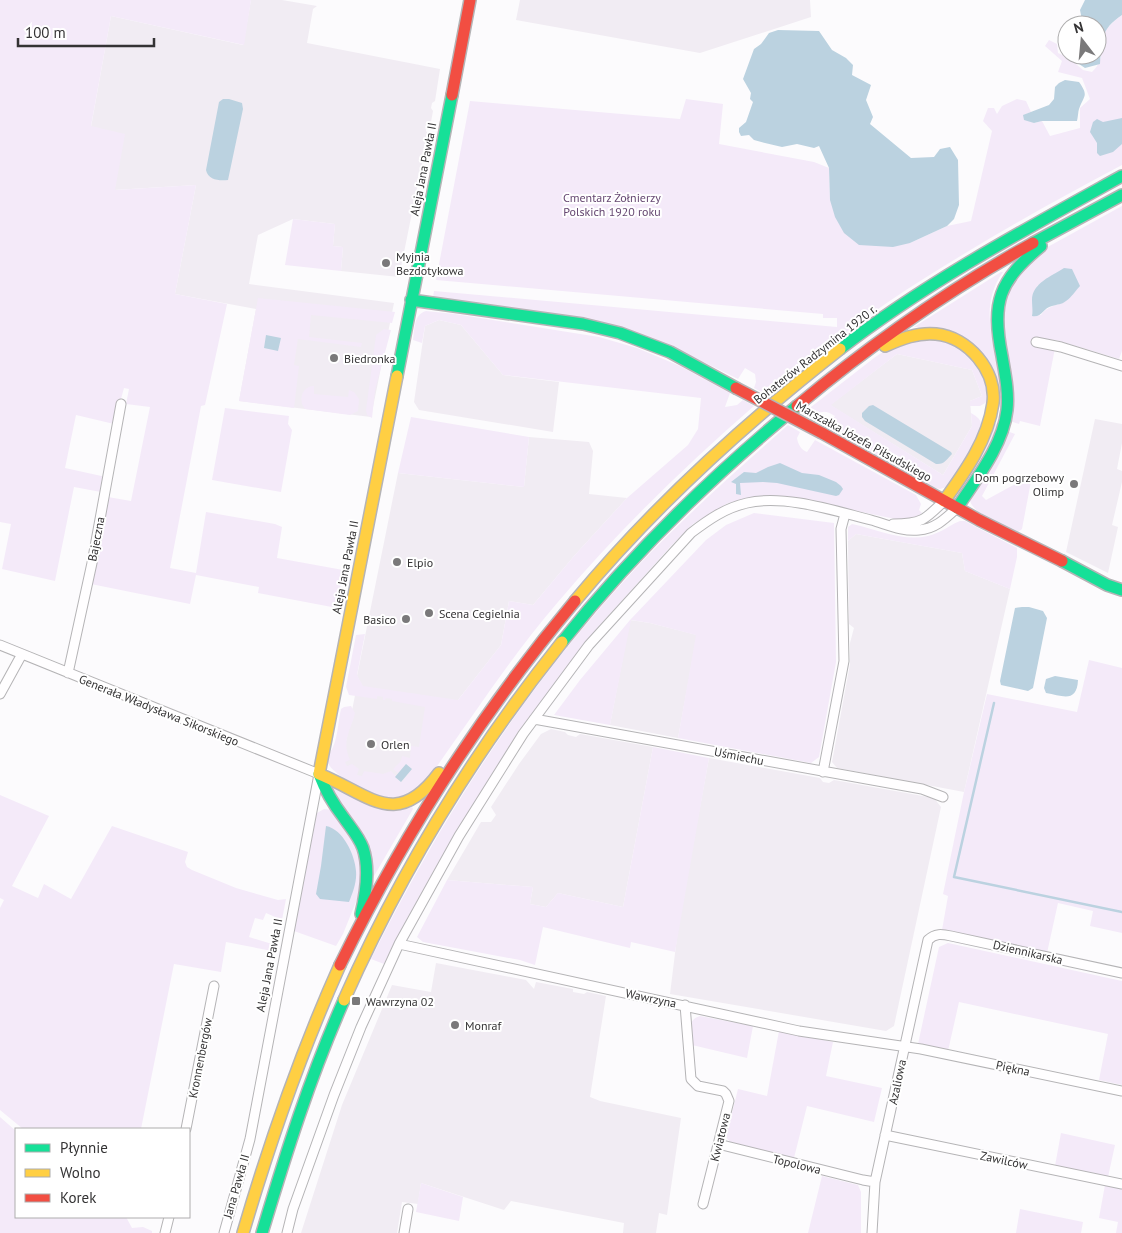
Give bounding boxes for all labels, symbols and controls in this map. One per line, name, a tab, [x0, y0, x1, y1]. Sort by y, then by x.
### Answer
scale bar	[18, 15, 154, 47]
north arrow	[1057, 15, 1107, 65]
text: N	[1072, 18, 1085, 37]
text: 100 m	[25, 23, 66, 42]
street label: Aleja Jana Pawła II	[407, 121, 439, 217]
park label: Cmentarz Żołnierzy Polskich 1920 roku	[563, 190, 661, 219]
place label: Myjnia Bezdotykowa	[396, 249, 464, 278]
marker: Myjnia Bezdotykowa	[380, 257, 392, 269]
street label: Bohaterów Radzymina 1920 r.	[750, 301, 880, 407]
place label: Biedronka	[344, 351, 396, 366]
marker: Biedronka	[328, 352, 340, 364]
street label: Marszałka Józefa Piłsudskiego	[794, 397, 934, 485]
place label: Dom pogrzebowy Olimp	[975, 470, 1064, 499]
marker: Dom pogrzebowy Olimp	[1068, 478, 1080, 490]
street label: Bajeczna	[84, 515, 108, 563]
street label: Aleja Jana Pawła II	[329, 519, 361, 615]
place label: Elpio	[407, 555, 433, 570]
marker: Elpio	[391, 556, 403, 568]
place label: Scena Cegielnia	[439, 606, 520, 621]
marker: Scena Cegielnia	[423, 607, 435, 619]
place label: Basico	[363, 612, 396, 627]
marker: Basico	[400, 613, 412, 625]
street label: Generała Władysława Sikorskiego	[77, 671, 241, 749]
place label: Orlen	[381, 737, 409, 752]
marker: Orlen	[365, 738, 377, 750]
street label: Uśmiechu	[713, 744, 765, 768]
street label: Aleja Jana Pawła II	[253, 917, 285, 1013]
street label: Dziennikarska	[992, 937, 1064, 967]
street label: Wawrzyna	[624, 985, 678, 1011]
place label: Wawrzyna 02	[366, 994, 434, 1009]
marker: Wawrzyna 02	[350, 995, 362, 1007]
street label: Kronnenbergów	[185, 1016, 215, 1099]
place label: Monraf	[465, 1018, 503, 1033]
marker: Monraf	[449, 1019, 461, 1031]
street label: Piękna	[995, 1057, 1031, 1079]
street label: Azaliowa	[885, 1058, 909, 1106]
street label: Kwiatowa	[707, 1111, 733, 1163]
legend	[15, 1128, 190, 1218]
text: Płynnie	[60, 1138, 108, 1157]
street label: Zawilców	[979, 1148, 1029, 1172]
street label: Topolowa	[771, 1151, 823, 1177]
street label: Jana Pawła II	[219, 1152, 252, 1221]
text: Wolno	[60, 1163, 100, 1182]
text: Korek	[60, 1188, 97, 1207]

